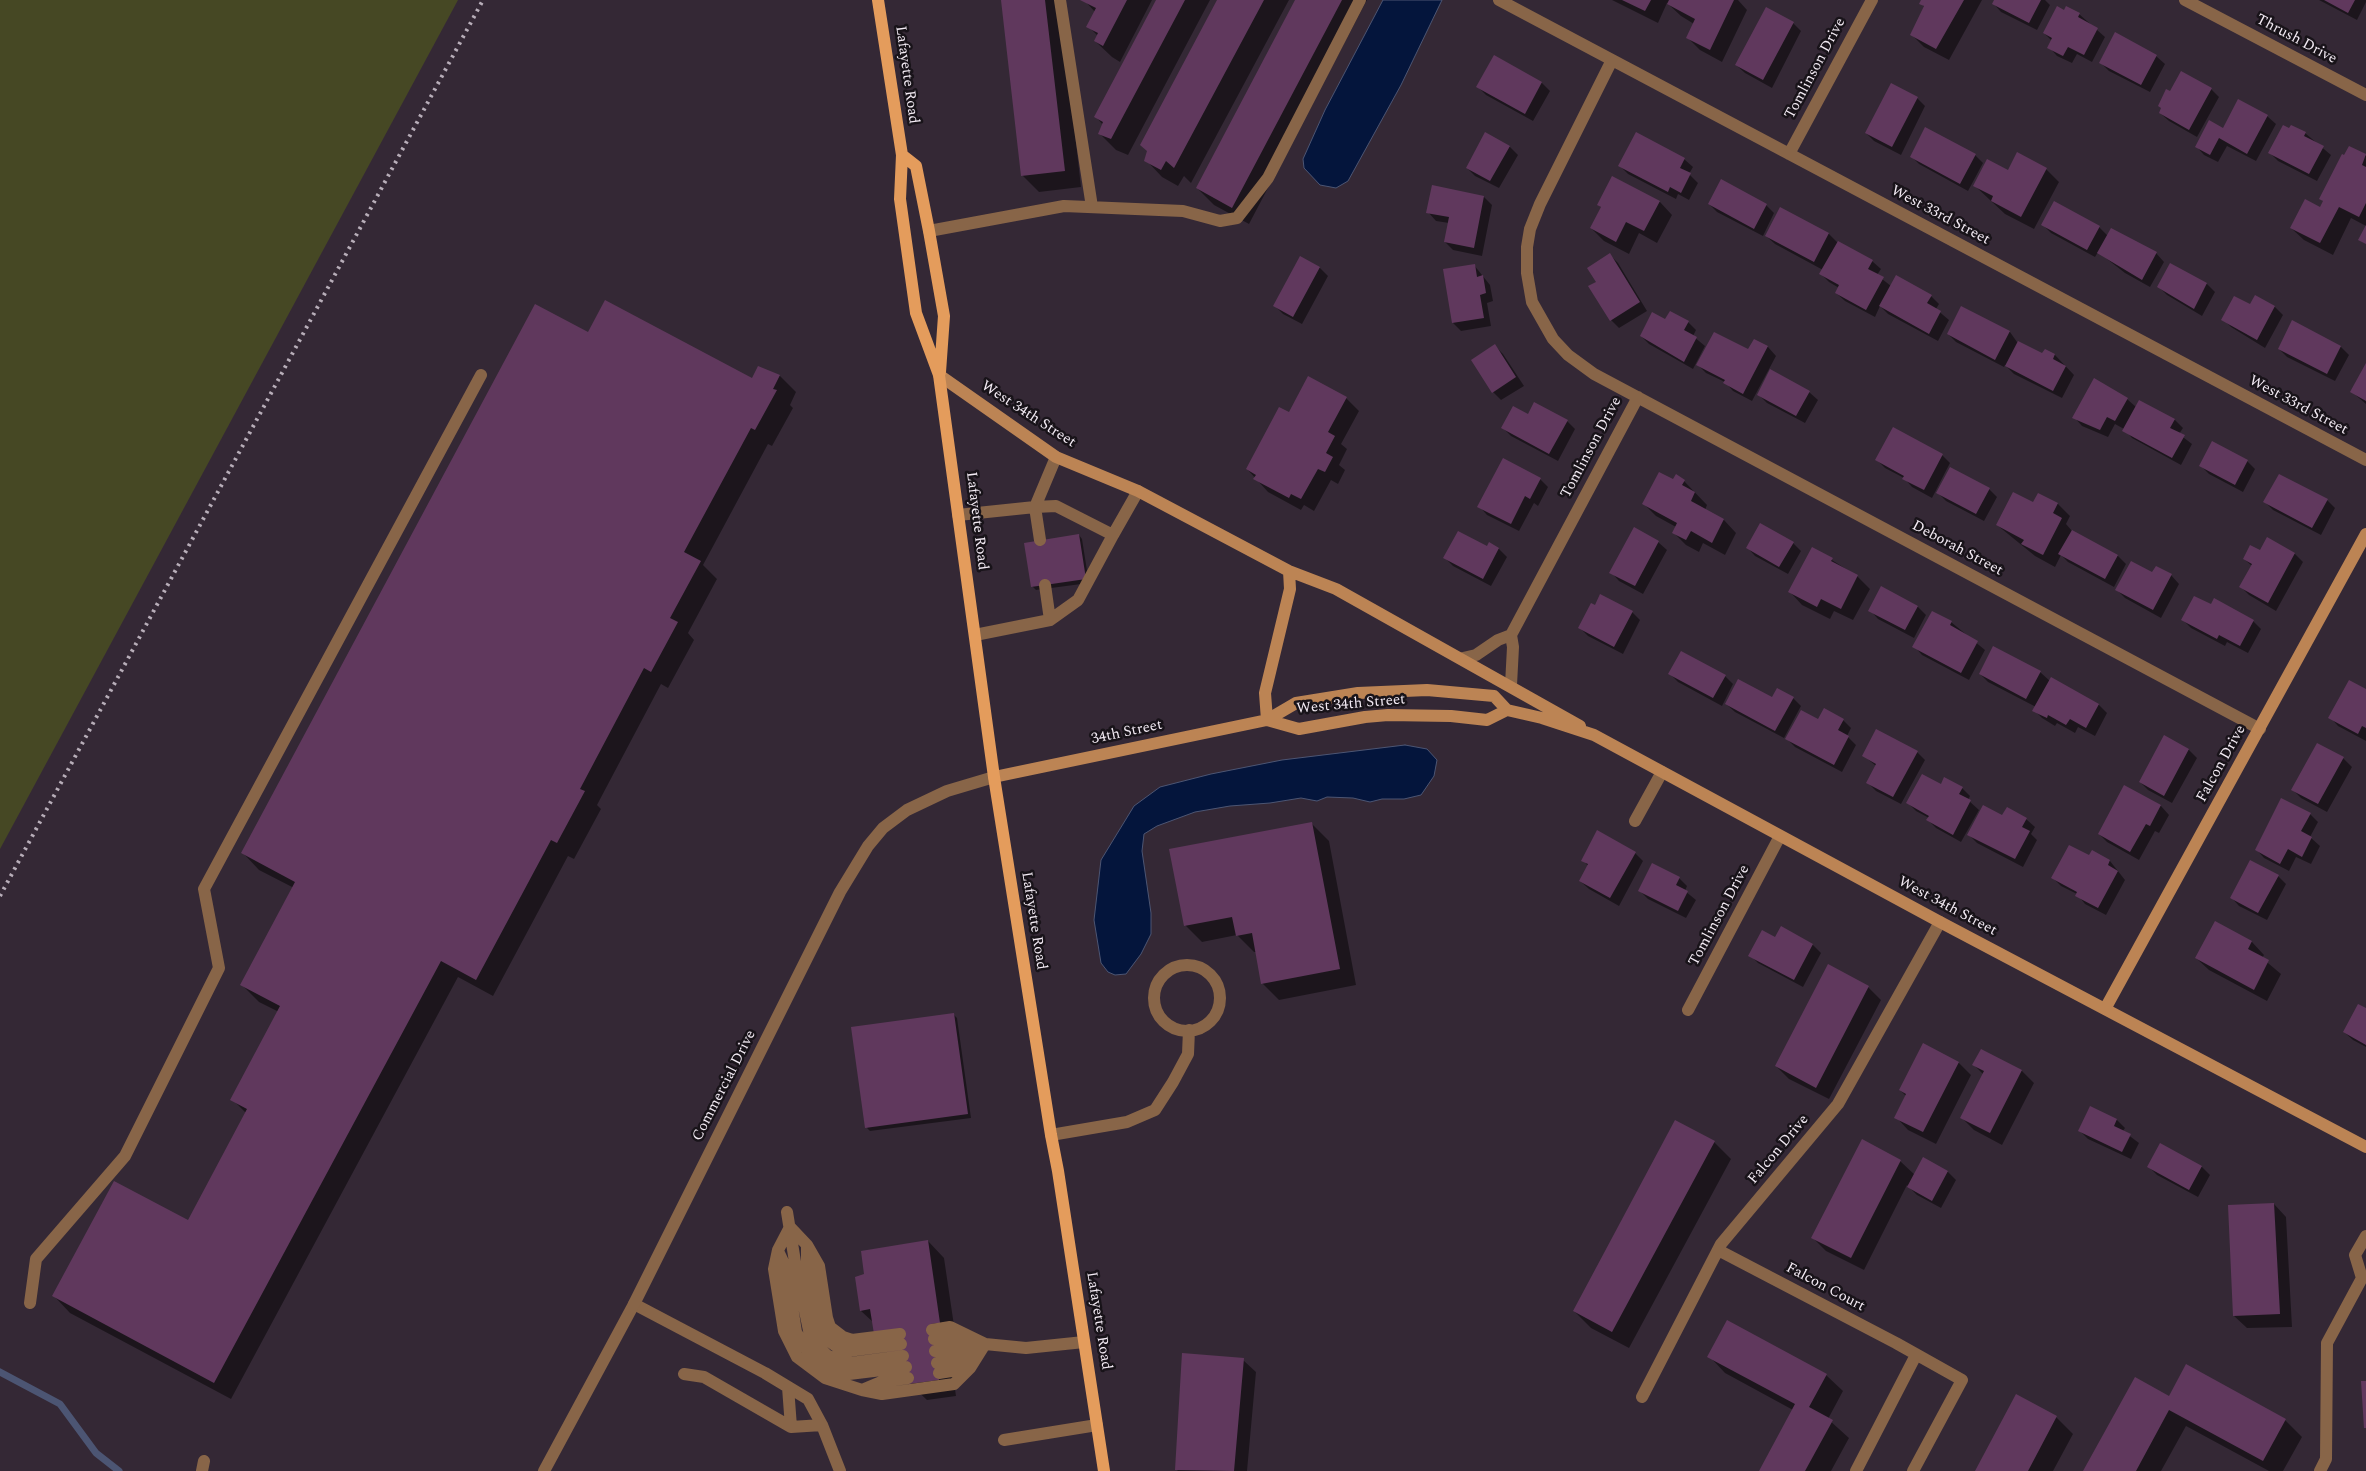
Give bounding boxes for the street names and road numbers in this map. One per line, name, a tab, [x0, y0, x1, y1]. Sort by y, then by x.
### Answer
street label: Thrush Drive	[2253, 11, 2339, 69]
street label: Tomlinson Drive	[1782, 15, 1850, 123]
street label: Lafayette Road	[890, 25, 922, 125]
street label: West 33rd Street	[1887, 182, 1993, 250]
street label: West 33rd Street	[2245, 372, 2351, 440]
street label: West 34th Street	[977, 378, 1079, 452]
street label: Tomlinson Drive	[1558, 394, 1626, 502]
street label: Lafayette Road	[961, 471, 991, 571]
street label: Deborah Street	[1908, 517, 2006, 581]
street label: West 34th Street	[1296, 691, 1406, 719]
street label: 34th Street	[1090, 717, 1164, 749]
street label: Falcon Drive	[2194, 722, 2250, 806]
street label: Tomlinson Drive	[1686, 862, 1754, 970]
street label: Lafayette Road	[1016, 871, 1050, 971]
street label: West 34th Street	[1895, 873, 1999, 941]
street label: Commercial Drive	[689, 1028, 761, 1144]
street label: Falcon Drive	[1745, 1112, 1813, 1188]
street label: Falcon Court	[1782, 1260, 1868, 1316]
street label: Lafayette Road	[1081, 1271, 1115, 1371]

